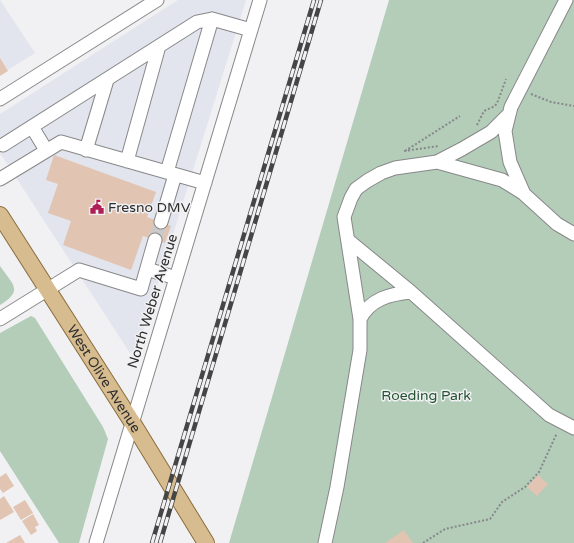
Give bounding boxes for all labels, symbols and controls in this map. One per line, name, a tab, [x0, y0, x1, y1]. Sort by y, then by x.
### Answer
public building icon: Fresno DMV	[89, 199, 105, 215]
place label: Fresno DMV	[108, 199, 191, 216]
street label: North Weber Avenue	[124, 232, 181, 370]
street label: West Olive Avenue	[63, 322, 144, 436]
park label: Roeding Park	[381, 387, 471, 404]

